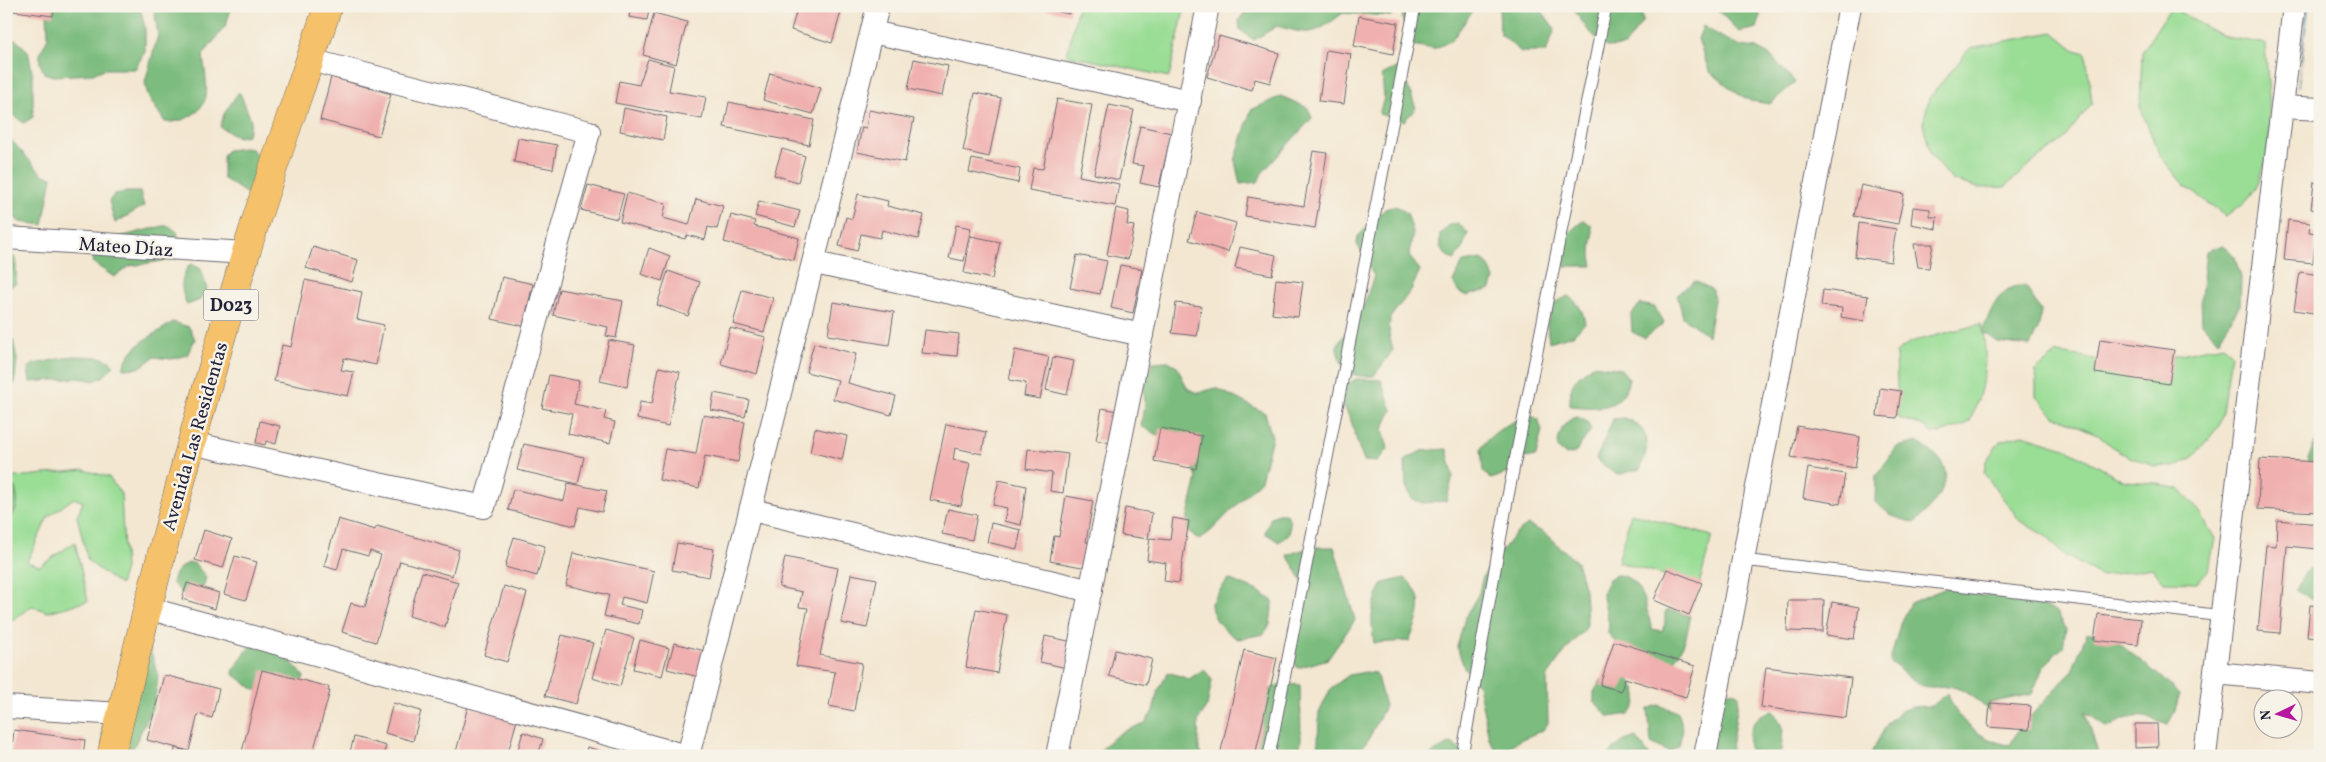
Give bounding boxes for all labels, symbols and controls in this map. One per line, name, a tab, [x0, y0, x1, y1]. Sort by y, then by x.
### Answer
street label: Mateo Díaz	[78, 232, 174, 264]
road number: D023	[204, 290, 258, 320]
street label: Avenida Las Residentas	[157, 339, 235, 534]
north arrow	[2254, 690, 2304, 740]
text: N	[2257, 709, 2276, 721]

